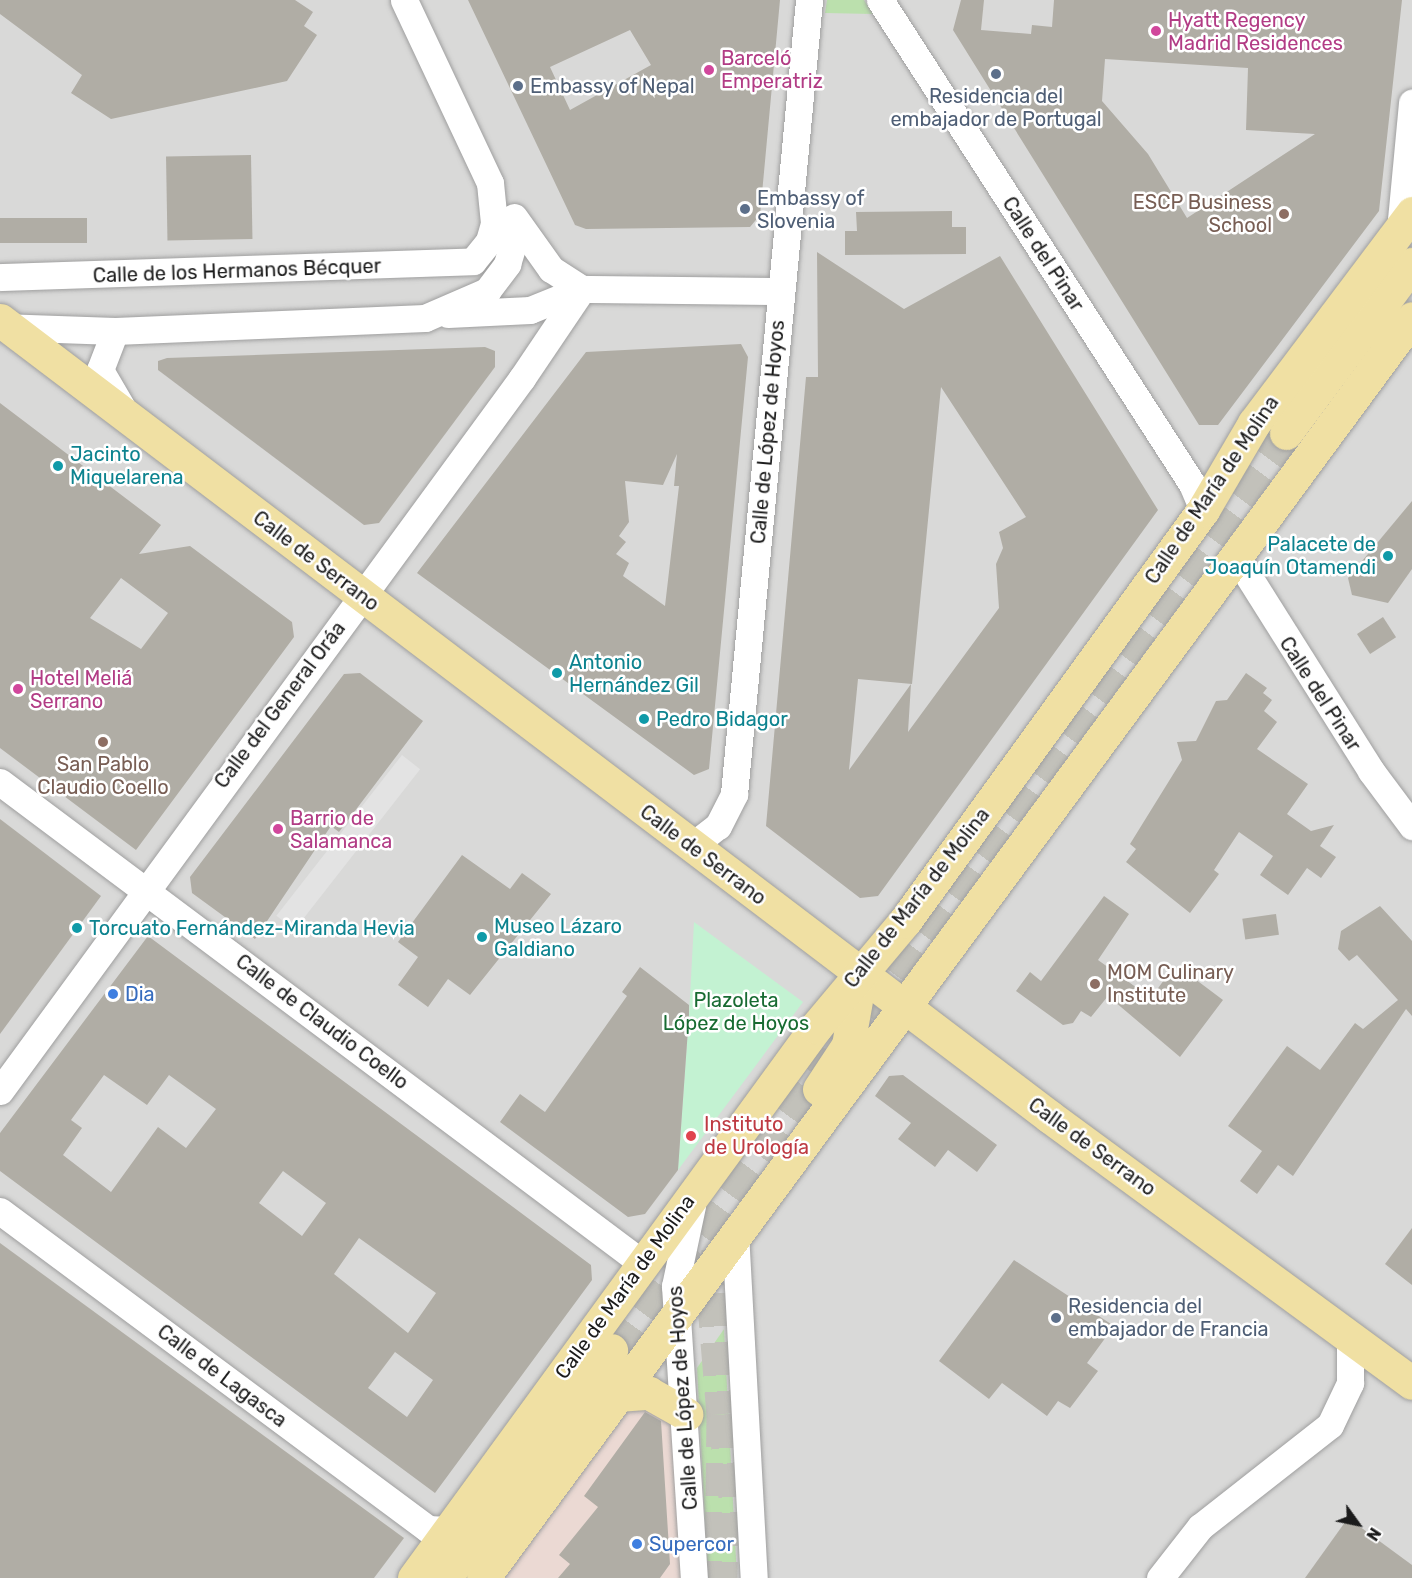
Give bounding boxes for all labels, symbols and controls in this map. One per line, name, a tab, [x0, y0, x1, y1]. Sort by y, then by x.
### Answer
place label: Hyatt Regency Madrid Residences	[1168, 8, 1343, 55]
marker: Hyatt Regency Madrid Residences	[1149, 24, 1163, 38]
place label: Barceló Emperatriz	[721, 46, 823, 93]
marker: Barceló Emperatriz	[702, 63, 716, 77]
marker: Residencia del embajador de Portugal	[989, 67, 1003, 81]
place label: Embassy of Nepal	[530, 74, 696, 98]
marker: Embassy of Nepal	[511, 79, 525, 93]
place label: Residencia del embajador de Portugal	[890, 84, 1102, 131]
place label: Embassy of Slovenia	[757, 186, 865, 233]
place label: ESCP Business School	[1132, 190, 1272, 237]
street label: Calle del Pinar	[997, 192, 1089, 316]
marker: Embassy of Slovenia	[738, 202, 752, 216]
marker: ESCP Business School	[1277, 207, 1291, 221]
street label: Calle de los Hermanos Bécquer	[92, 254, 382, 288]
street label: Calle de López de Hoyos	[746, 319, 790, 545]
street label: Calle de María de Molina	[1140, 391, 1284, 589]
place label: Jacinto Miquelarena	[70, 442, 184, 489]
marker: Jacinto Miquelarena	[51, 459, 65, 473]
street label: Calle de Serrano	[248, 506, 384, 616]
place label: Palacete de Joaquín Otamendi	[1205, 532, 1376, 579]
marker: Palacete de Joaquín Otamendi	[1381, 549, 1395, 563]
street label: Calle del General Oráa	[209, 617, 351, 793]
street label: Calle del Pinar	[1274, 632, 1366, 756]
place label: Antonio Hernández Gil	[569, 650, 699, 697]
place label: Hotel Meliá Serrano	[30, 666, 132, 713]
marker: Antonio Hernández Gil	[550, 666, 564, 680]
marker: Hotel Meliá Serrano	[11, 682, 25, 696]
place label: Pedro Bidagor	[656, 707, 788, 731]
marker: Pedro Bidagor	[637, 712, 651, 726]
marker: San Pablo Claudio Coello	[96, 735, 110, 749]
place label: San Pablo Claudio Coello	[37, 752, 169, 799]
street label: Calle de Serrano	[635, 800, 771, 910]
street label: Calle de María de Molina	[839, 803, 995, 993]
place label: Barrio de Salamanca	[290, 806, 392, 853]
marker: Barrio de Salamanca	[271, 822, 285, 836]
place label: Museo Lázaro Galdiano	[494, 914, 622, 961]
place label: Torcuato Fernández-Miranda Hevia	[89, 916, 415, 940]
marker: Torcuato Fernández-Miranda Hevia	[70, 921, 84, 935]
marker: Museo Lázaro Galdiano	[475, 930, 489, 944]
street label: Calle de Claudio Coello	[231, 949, 413, 1095]
place label: MOM Culinary Institute	[1107, 960, 1234, 1007]
marker: MOM Culinary Institute	[1088, 977, 1102, 991]
place label: Dia	[125, 982, 155, 1006]
marker: Dia	[106, 987, 120, 1001]
park label: Plazoleta López de Hoyos	[663, 988, 809, 1035]
street label: Calle de Serrano	[1024, 1093, 1160, 1201]
place label: Instituto de Urología	[704, 1112, 809, 1159]
marker: Instituto de Urología	[682, 1127, 700, 1145]
street label: Calle de María de Molina	[550, 1190, 700, 1384]
street label: Calle de López de Hoyos	[663, 1285, 703, 1511]
place label: Residencia del embajador de Francia	[1068, 1294, 1269, 1341]
marker: Residencia del embajador de Francia	[1049, 1311, 1063, 1325]
street label: Calle de Lagasca	[153, 1320, 291, 1432]
north arrow	[1328, 1494, 1388, 1554]
text: N	[1362, 1524, 1385, 1544]
place label: Supercor	[649, 1532, 734, 1556]
marker: Supercor	[630, 1537, 644, 1551]

